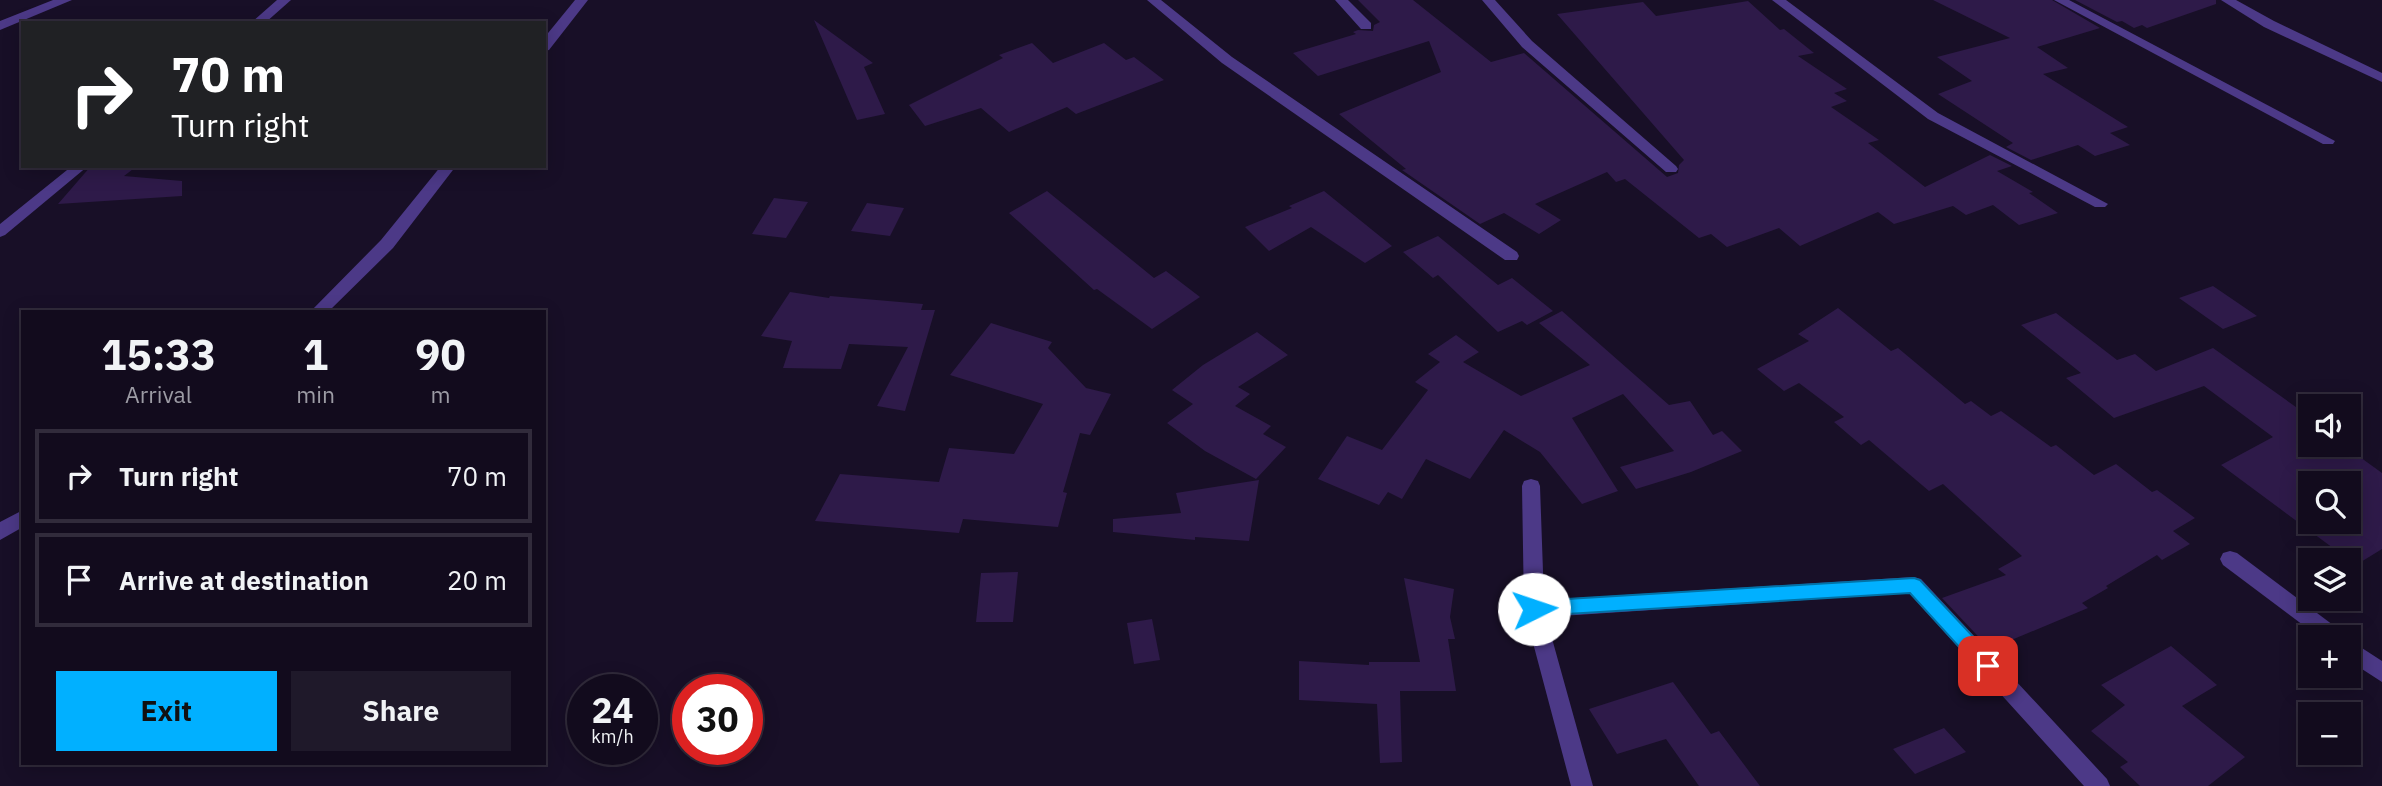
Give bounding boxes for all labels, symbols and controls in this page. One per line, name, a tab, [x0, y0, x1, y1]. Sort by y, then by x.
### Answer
text: 70 m	[171, 42, 285, 105]
icon: right	[56, 49, 147, 140]
text: Turn right	[171, 104, 309, 146]
text: 15:33	[101, 327, 216, 382]
text: 1	[303, 327, 328, 382]
text: 90	[415, 327, 466, 382]
text: Arrival	[125, 379, 192, 409]
text: min	[296, 379, 335, 409]
text: m	[430, 379, 451, 409]
map controls	[2298, 394, 2361, 765]
button: sound	[2298, 394, 2361, 457]
icon: right	[60, 457, 98, 495]
text: Turn right	[119, 459, 238, 493]
text: 70 m	[447, 459, 507, 493]
button: search	[2298, 471, 2361, 534]
button: layers	[2298, 548, 2361, 611]
icon: arrive	[60, 561, 98, 599]
text: Arrive at destination	[119, 563, 369, 597]
text: 20 m	[447, 563, 507, 597]
position arrow	[1497, 572, 1571, 646]
button: +	[2298, 625, 2361, 688]
pin	[1958, 636, 2018, 696]
icon: arrive	[1969, 647, 2007, 685]
button: Exit	[56, 671, 277, 751]
button: Share	[291, 671, 511, 751]
speed limit sign: 30	[672, 674, 763, 765]
text: 24	[591, 687, 634, 733]
button: −	[2298, 702, 2361, 765]
text: km/h	[591, 725, 634, 748]

